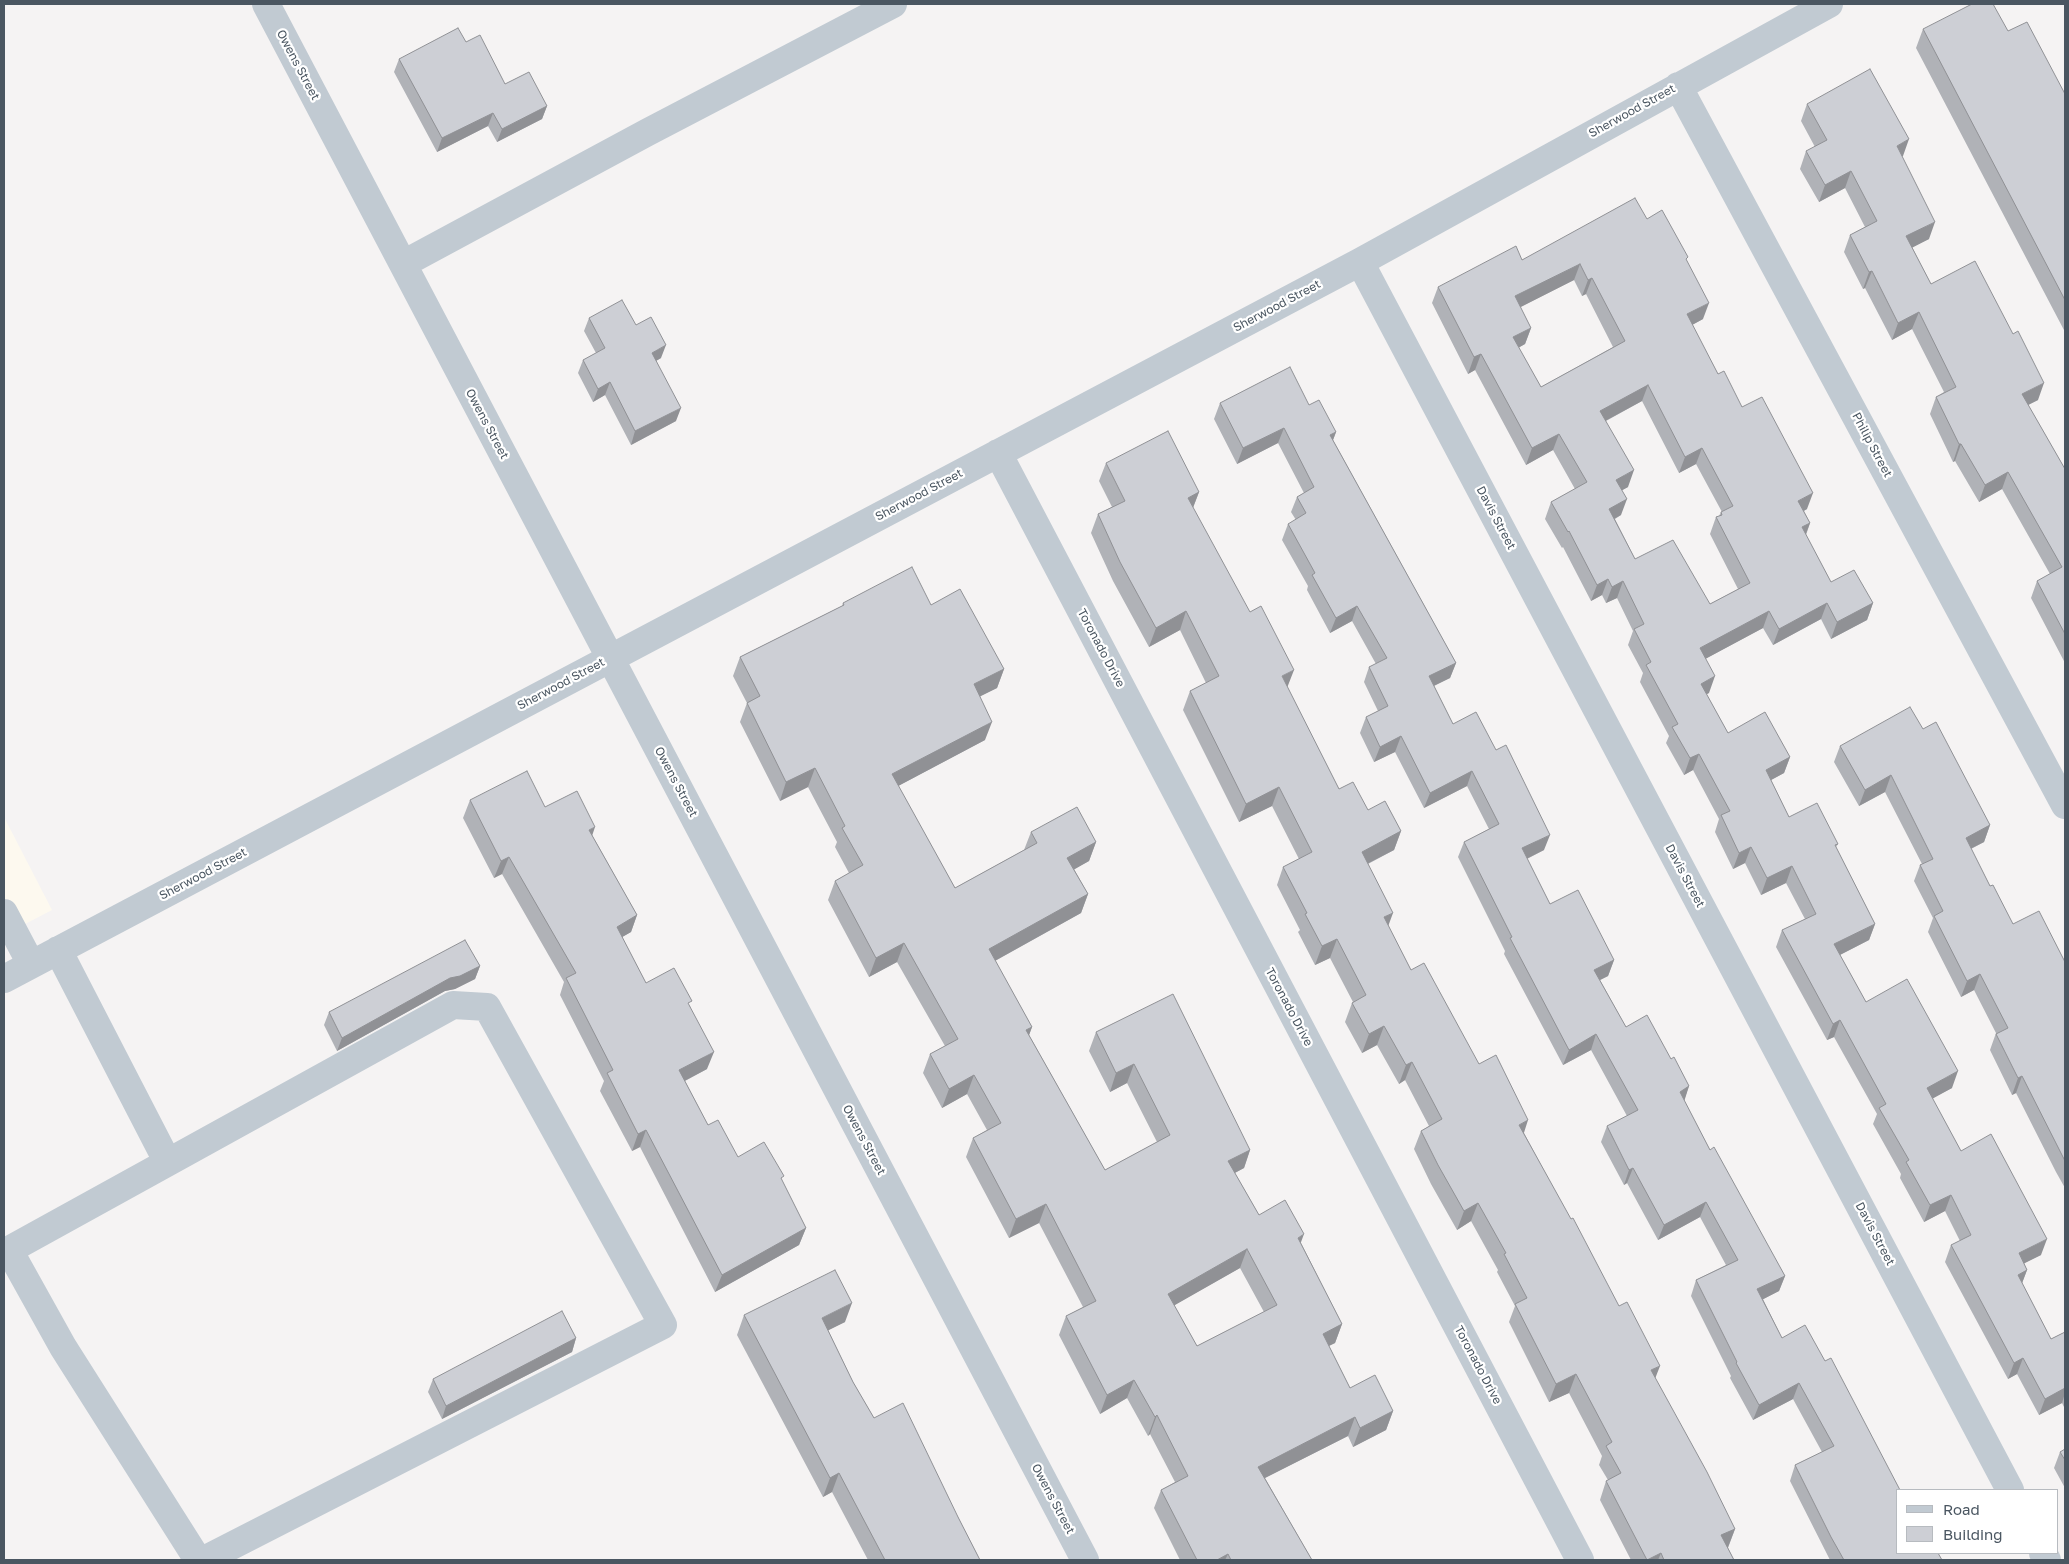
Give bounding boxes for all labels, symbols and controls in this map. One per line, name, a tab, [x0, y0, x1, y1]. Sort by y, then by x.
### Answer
street label: Owens Street	[273, 27, 323, 103]
street label: Sherwood Street	[1586, 81, 1678, 141]
street label: Sherwood Street	[1231, 277, 1323, 335]
street label: Owens Street	[462, 386, 512, 462]
street label: Philip Street	[1849, 410, 1895, 480]
street label: Sherwood Street	[873, 466, 965, 524]
street label: Davis Street	[1473, 484, 1519, 552]
street label: Toronado Drive	[1074, 606, 1128, 690]
street label: Sherwood Street	[515, 655, 607, 713]
street label: Owens Street	[651, 744, 701, 820]
street label: Davis Street	[1662, 842, 1708, 910]
street label: Sherwood Street	[157, 845, 249, 903]
street label: Toronado Drive	[1262, 965, 1316, 1049]
street label: Owens Street	[839, 1102, 889, 1178]
street label: Davis Street	[1852, 1200, 1898, 1268]
street label: Toronado Drive	[1451, 1323, 1505, 1407]
street label: Owens Street	[1028, 1461, 1078, 1537]
legend	[1896, 1489, 2059, 1554]
text: Road	[1943, 1500, 1980, 1518]
text: Building	[1943, 1525, 2003, 1543]

